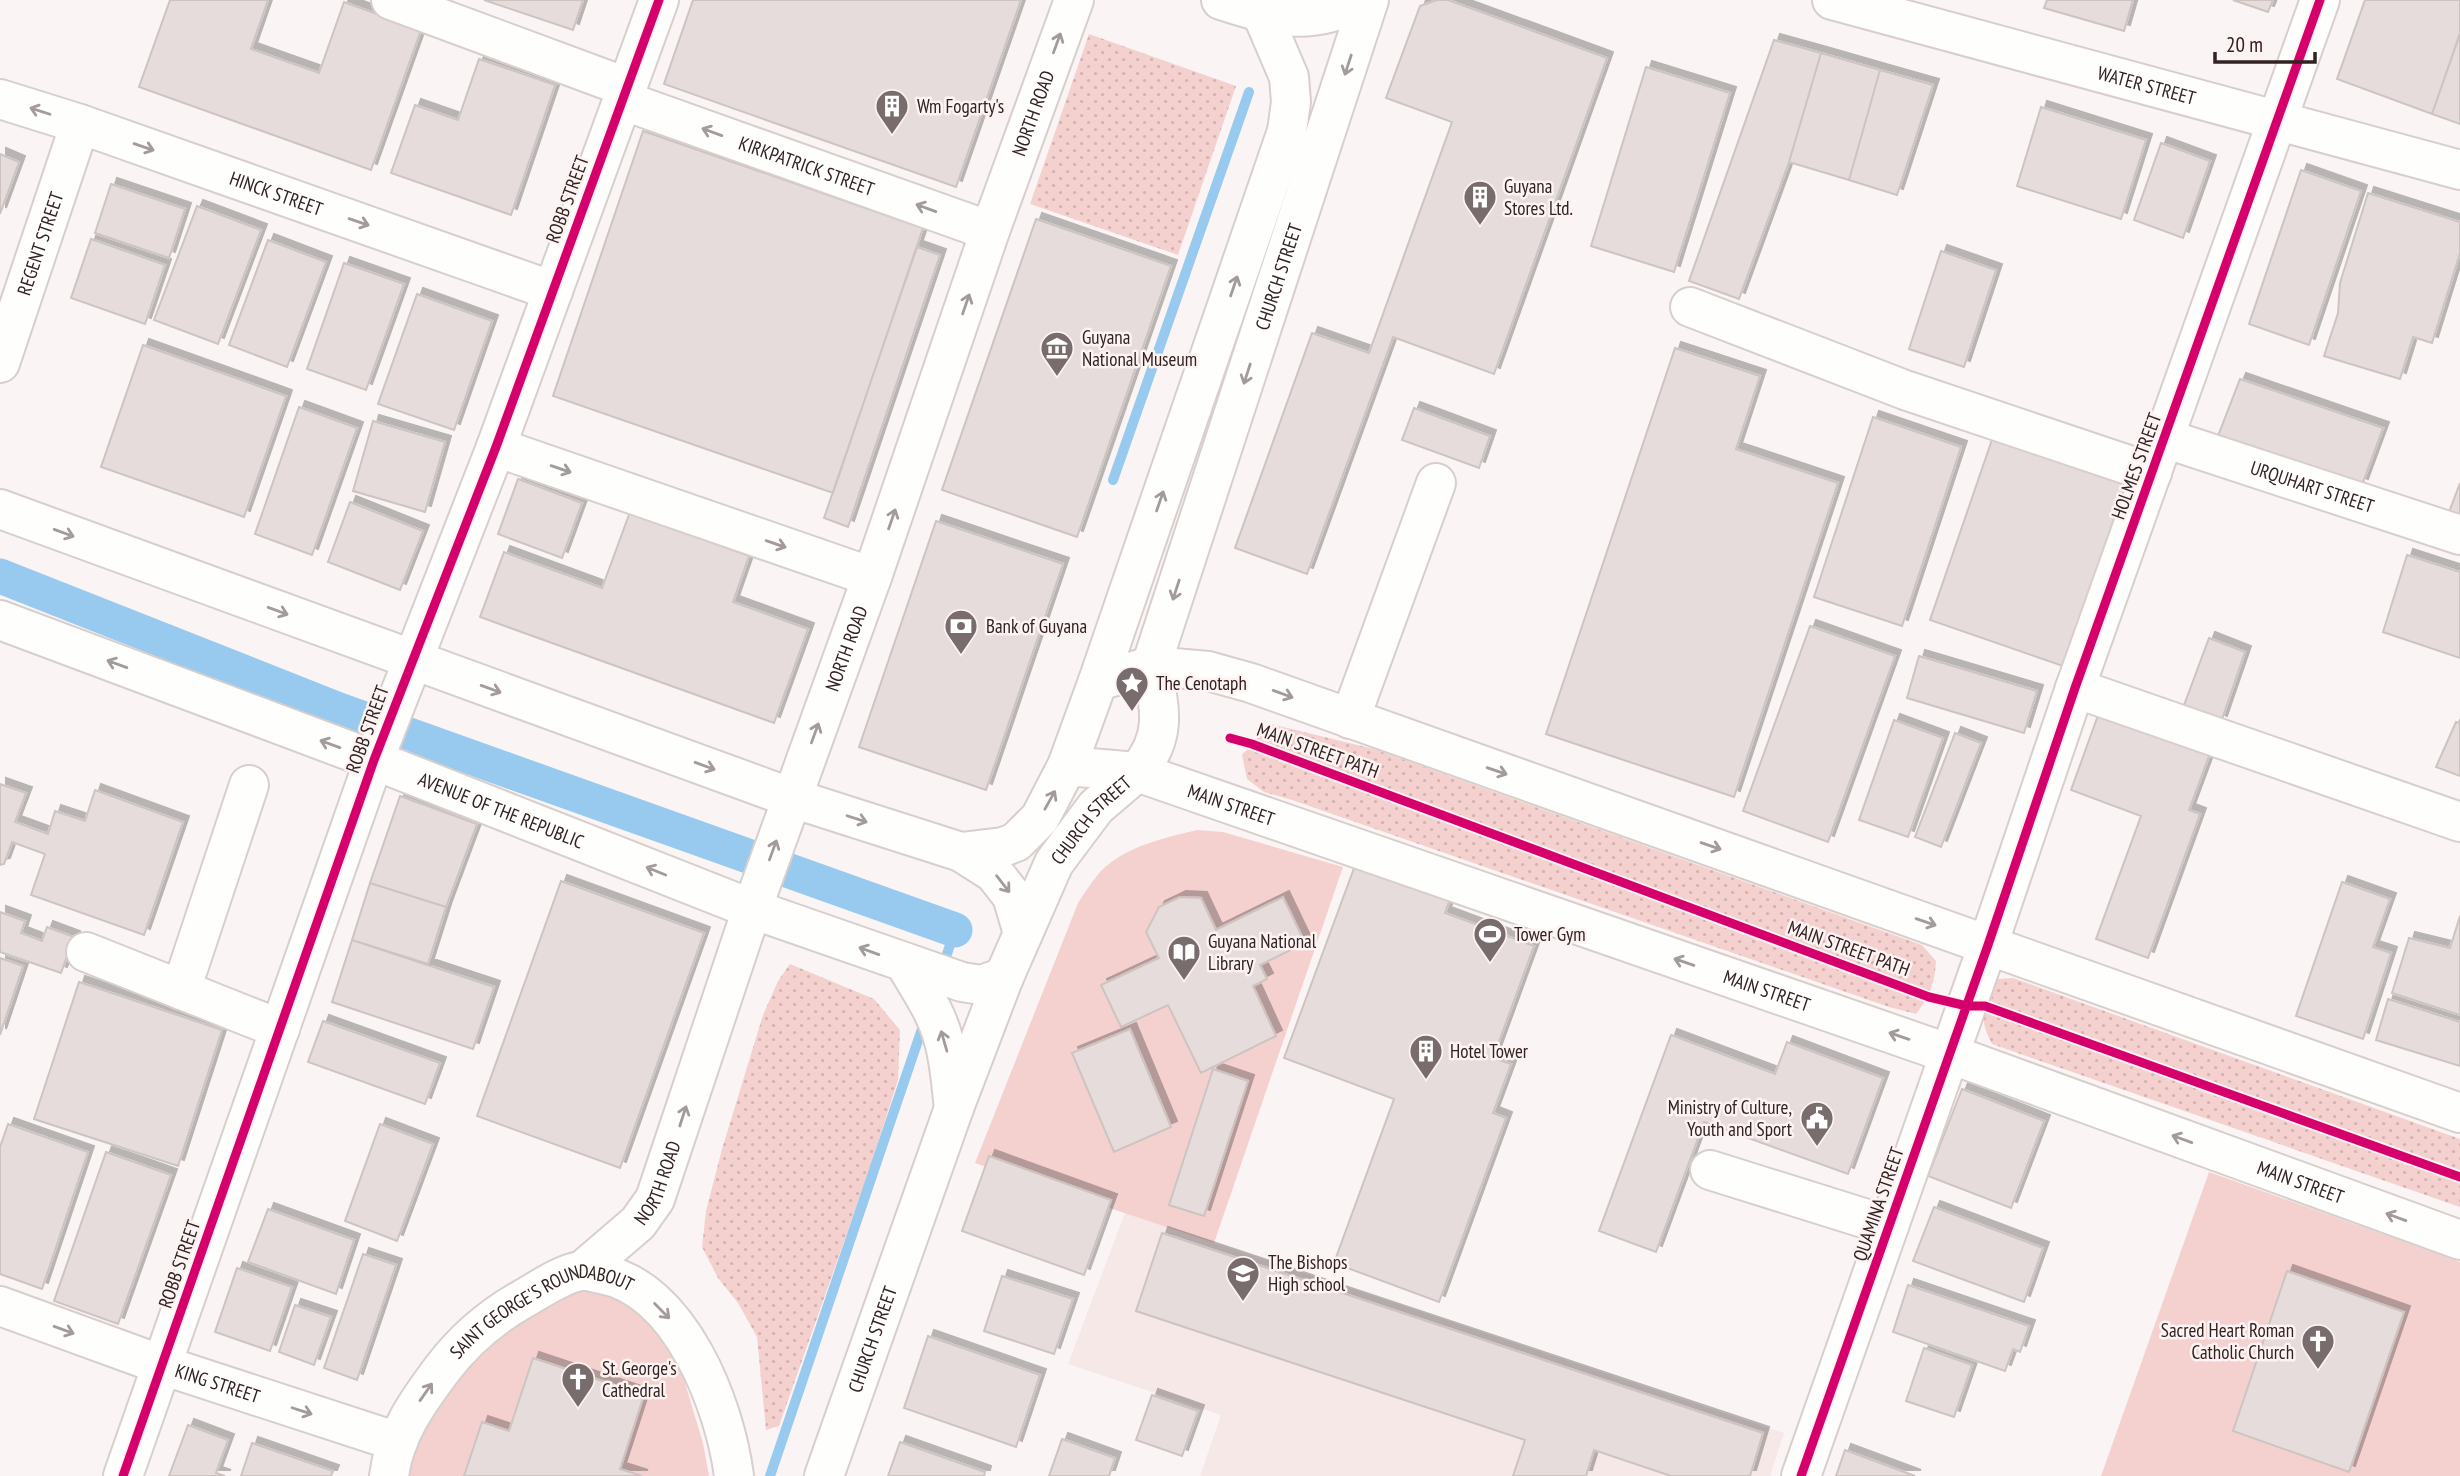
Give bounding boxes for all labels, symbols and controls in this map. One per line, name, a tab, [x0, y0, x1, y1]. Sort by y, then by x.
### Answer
scale bar	[2215, 21, 2315, 65]
text: 20 m	[2226, 31, 2263, 58]
one-way arrow	[1051, 32, 1064, 54]
one-way arrow	[1341, 54, 1354, 76]
street label: WATER STREET	[2095, 60, 2199, 110]
street label: NORTH ROAD	[1006, 67, 1059, 159]
building icon: Wm Fogarty's	[873, 87, 911, 136]
place label: Wm Fogarty's	[917, 94, 1004, 118]
one-way arrow	[29, 104, 51, 117]
one-way arrow	[701, 125, 723, 137]
street label: KIRKPATRICK STREET	[736, 131, 878, 201]
one-way arrow	[132, 142, 154, 154]
street label: ROBB STREET	[540, 151, 594, 246]
street label: HINCK STREET	[227, 166, 327, 221]
place label: Guyana Stores Ltd.	[1504, 174, 1573, 220]
building icon: Guyana Stores Ltd.	[1461, 178, 1499, 227]
street label: REGENT STREET	[12, 188, 69, 298]
one-way arrow	[916, 201, 938, 213]
one-way arrow	[347, 217, 369, 229]
street label: CHURCH STREET	[1250, 220, 1307, 333]
one-way arrow	[1228, 275, 1241, 297]
one-way arrow	[960, 293, 973, 315]
place label: Guyana National Museum	[1082, 325, 1197, 371]
museum icon: Guyana National Museum	[1038, 329, 1076, 378]
one-way arrow	[1240, 363, 1252, 385]
street label: HOLMES STREET	[2106, 409, 2167, 522]
street label: URQUHART STREET	[2247, 455, 2378, 518]
one-way arrow	[549, 464, 571, 476]
one-way arrow	[1155, 491, 1167, 513]
one-way arrow	[887, 509, 899, 531]
one-way arrow	[53, 527, 75, 540]
one-way arrow	[764, 539, 786, 551]
one-way arrow	[1169, 579, 1181, 601]
street label: NORTH ROAD	[820, 602, 873, 695]
one-way arrow	[266, 606, 288, 618]
bank icon: Bank of Guyana	[942, 607, 980, 656]
place label: Bank of Guyana	[986, 614, 1087, 638]
one-way arrow	[107, 657, 129, 669]
place icon: The Cenotaph	[1113, 664, 1151, 713]
place label: The Cenotaph	[1156, 671, 1247, 695]
street label: ROBB STREET	[340, 681, 394, 776]
one-way arrow	[480, 684, 502, 696]
one-way arrow	[1271, 689, 1293, 702]
street label: MAIN STREET PATH	[1254, 717, 1382, 783]
one-way arrow	[810, 723, 823, 745]
one-way arrow	[320, 736, 342, 749]
one-way arrow	[694, 761, 716, 773]
one-way arrow	[1486, 765, 1507, 778]
street label: AVENUE OF THE REPUBLIC	[415, 767, 588, 854]
street label: CHURCH STREET	[1045, 770, 1136, 869]
street label: MAIN STREET	[1185, 779, 1278, 831]
one-way arrow	[1043, 790, 1057, 810]
one-way arrow	[846, 813, 868, 826]
one-way arrow	[767, 840, 780, 862]
one-way arrow	[1700, 841, 1722, 854]
one-way arrow	[646, 864, 668, 877]
one-way arrow	[996, 874, 1011, 893]
sports icon: Tower Gym	[1471, 915, 1509, 964]
street label: MAIN STREET PATH	[1785, 915, 1913, 981]
one-way arrow	[1914, 917, 1936, 930]
place label: Tower Gym	[1514, 922, 1586, 946]
place label: Guyana National Library	[1208, 929, 1317, 975]
library icon: Guyana National Library	[1165, 933, 1203, 982]
one-way arrow	[859, 944, 881, 956]
one-way arrow	[1674, 955, 1696, 967]
street label: MAIN STREET	[1720, 964, 1814, 1017]
one-way arrow	[1889, 1029, 1911, 1041]
one-way arrow	[936, 1030, 949, 1052]
building icon: Hotel Tower	[1407, 1032, 1445, 1081]
place label: Hotel Tower	[1450, 1039, 1529, 1063]
place label: Ministry of Culture, Youth and Sport	[1668, 1095, 1793, 1141]
public building icon: Ministry of Culture, Youth and Sport	[1798, 1099, 1836, 1148]
one-way arrow	[678, 1106, 690, 1128]
one-way arrow	[2172, 1131, 2194, 1144]
street label: NORTH ROAD	[629, 1138, 686, 1229]
street label: QUAMINA STREET	[1847, 1143, 1909, 1264]
street label: MAIN STREET	[2254, 1155, 2348, 1209]
one-way arrow	[2385, 1209, 2407, 1222]
street label: ROBB STREET	[153, 1216, 205, 1311]
place label: The Bishops High school	[1268, 1250, 1347, 1296]
school or university icon: The Bishops High school	[1224, 1254, 1262, 1303]
street label: SAINT GEORGE'S ROUNDABOUT	[444, 1259, 639, 1363]
street label: CHURCH STREET	[843, 1283, 902, 1396]
one-way arrow	[653, 1302, 670, 1319]
place label: Sacred Heart Roman Catholic Church	[2161, 1318, 2294, 1364]
church icon: Sacred Heart Roman Catholic Church	[2299, 1322, 2337, 1371]
one-way arrow	[53, 1324, 75, 1337]
place label: St. George's Cathedral	[602, 1356, 677, 1402]
street label: KING STREET	[172, 1358, 264, 1408]
church icon: St. George's Cathedral	[559, 1360, 597, 1409]
one-way arrow	[419, 1383, 433, 1402]
one-way arrow	[291, 1406, 313, 1418]

